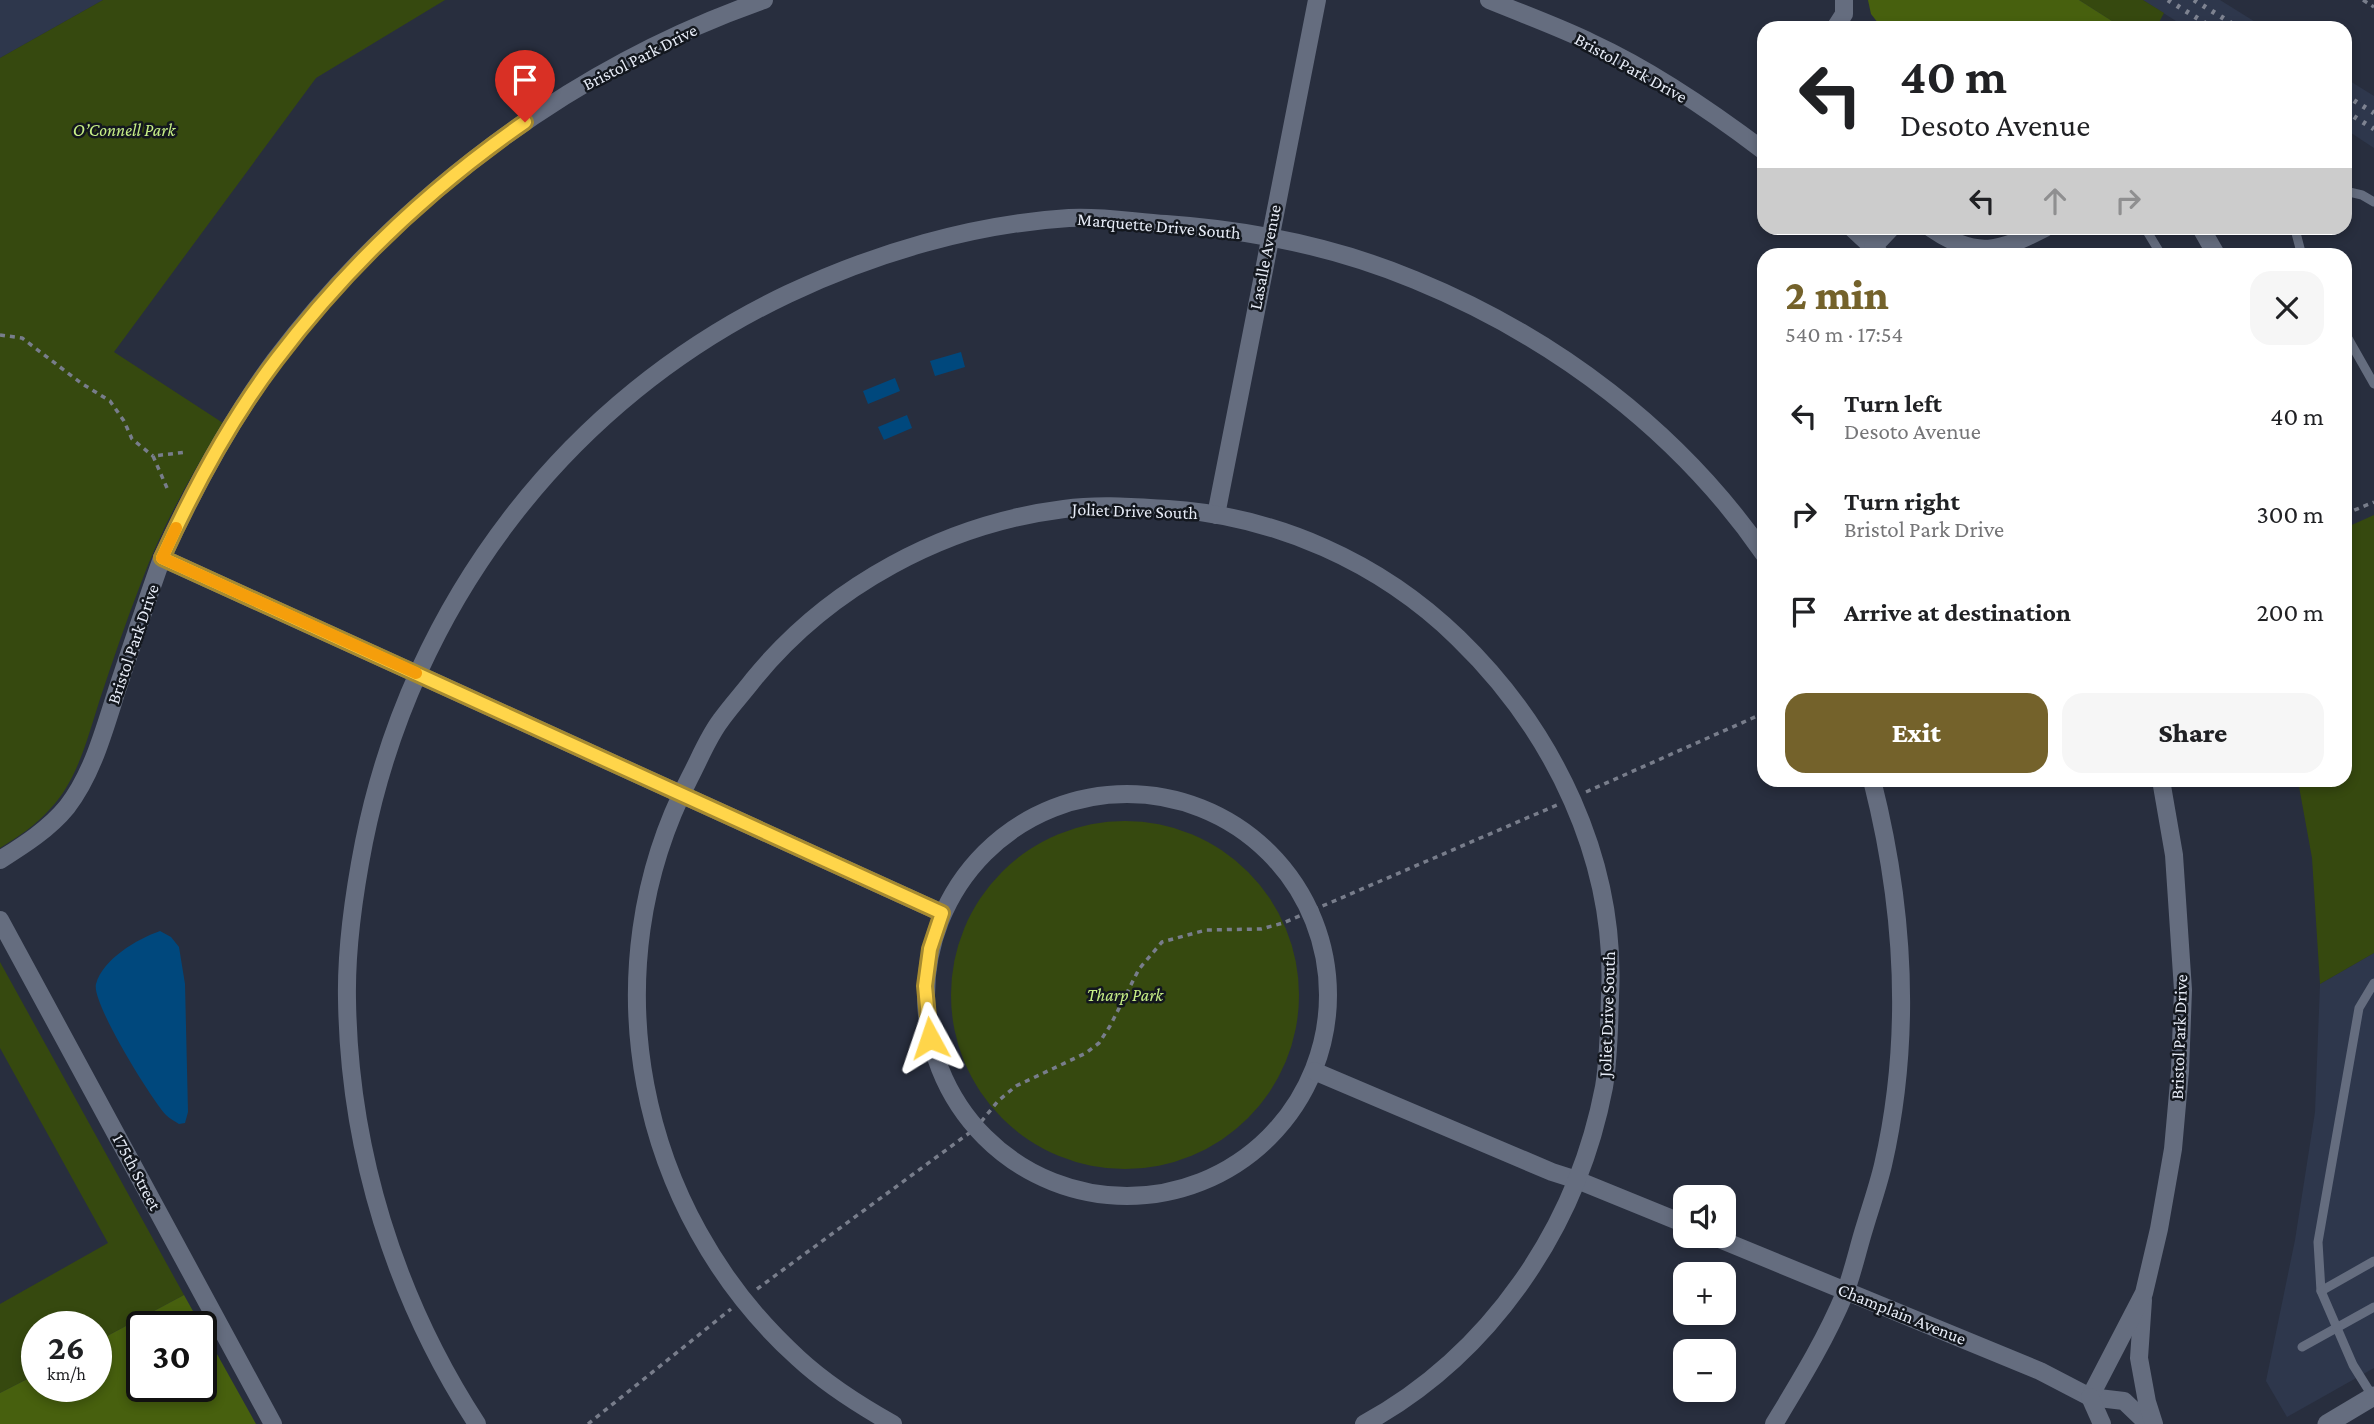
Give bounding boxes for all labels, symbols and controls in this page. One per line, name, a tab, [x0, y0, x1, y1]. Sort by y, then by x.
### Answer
street label: Bristol Park Drive	[580, 20, 700, 94]
street label: Bristol Park Drive	[1571, 29, 1691, 107]
icon: left	[1785, 49, 1876, 140]
text: 40 m	[1900, 49, 2007, 104]
pin	[495, 50, 555, 122]
icon: arrive	[506, 61, 544, 99]
text: Desoto Avenue	[1900, 107, 2090, 143]
park label: O’Connell Park	[73, 120, 176, 140]
icon: left	[1963, 182, 2001, 220]
icon: ahead	[2036, 182, 2074, 220]
icon: right	[2109, 182, 2147, 220]
street label: Lasalle Avenue	[1245, 203, 1285, 311]
street label: Marquette Drive South	[1076, 209, 1242, 243]
text: 2 min	[1785, 271, 1889, 318]
button: close	[2250, 271, 2324, 345]
text: 540 m · 17:54	[1785, 321, 1903, 347]
text: Turn left	[1844, 389, 1942, 418]
icon: left	[1785, 397, 1823, 435]
text: 40 m	[2270, 402, 2324, 431]
text: Desoto Avenue	[1844, 418, 1981, 444]
text: Turn right	[1844, 487, 1960, 516]
icon: right	[1785, 495, 1823, 533]
street label: Joliet Drive South	[1070, 499, 1199, 523]
text: 300 m	[2256, 500, 2324, 529]
text: Bristol Park Drive	[1844, 516, 2004, 542]
street label: Bristol Park Drive	[103, 581, 163, 707]
icon: arrive	[1785, 593, 1823, 631]
text: Arrive at destination	[1844, 598, 2071, 627]
text: 200 m	[2256, 598, 2324, 627]
button: Exit	[1785, 693, 2048, 773]
button: Share	[2062, 693, 2324, 773]
street label: Joliet Drive South	[1595, 950, 1619, 1079]
street label: Bristol Park Drive	[2167, 974, 2191, 1100]
park label: Tharp Park	[1087, 985, 1164, 1005]
position arrow	[893, 1001, 967, 1075]
street label: 175th Street	[109, 1130, 166, 1215]
map controls	[1673, 1185, 1736, 1402]
button: sound	[1673, 1185, 1736, 1248]
button: +	[1673, 1262, 1736, 1325]
street label: Champlain Avenue	[1835, 1279, 1969, 1349]
speed limit sign: 30	[126, 1311, 217, 1402]
text: 26	[48, 1328, 85, 1367]
button: −	[1673, 1339, 1736, 1402]
text: km/h	[47, 1364, 86, 1384]

